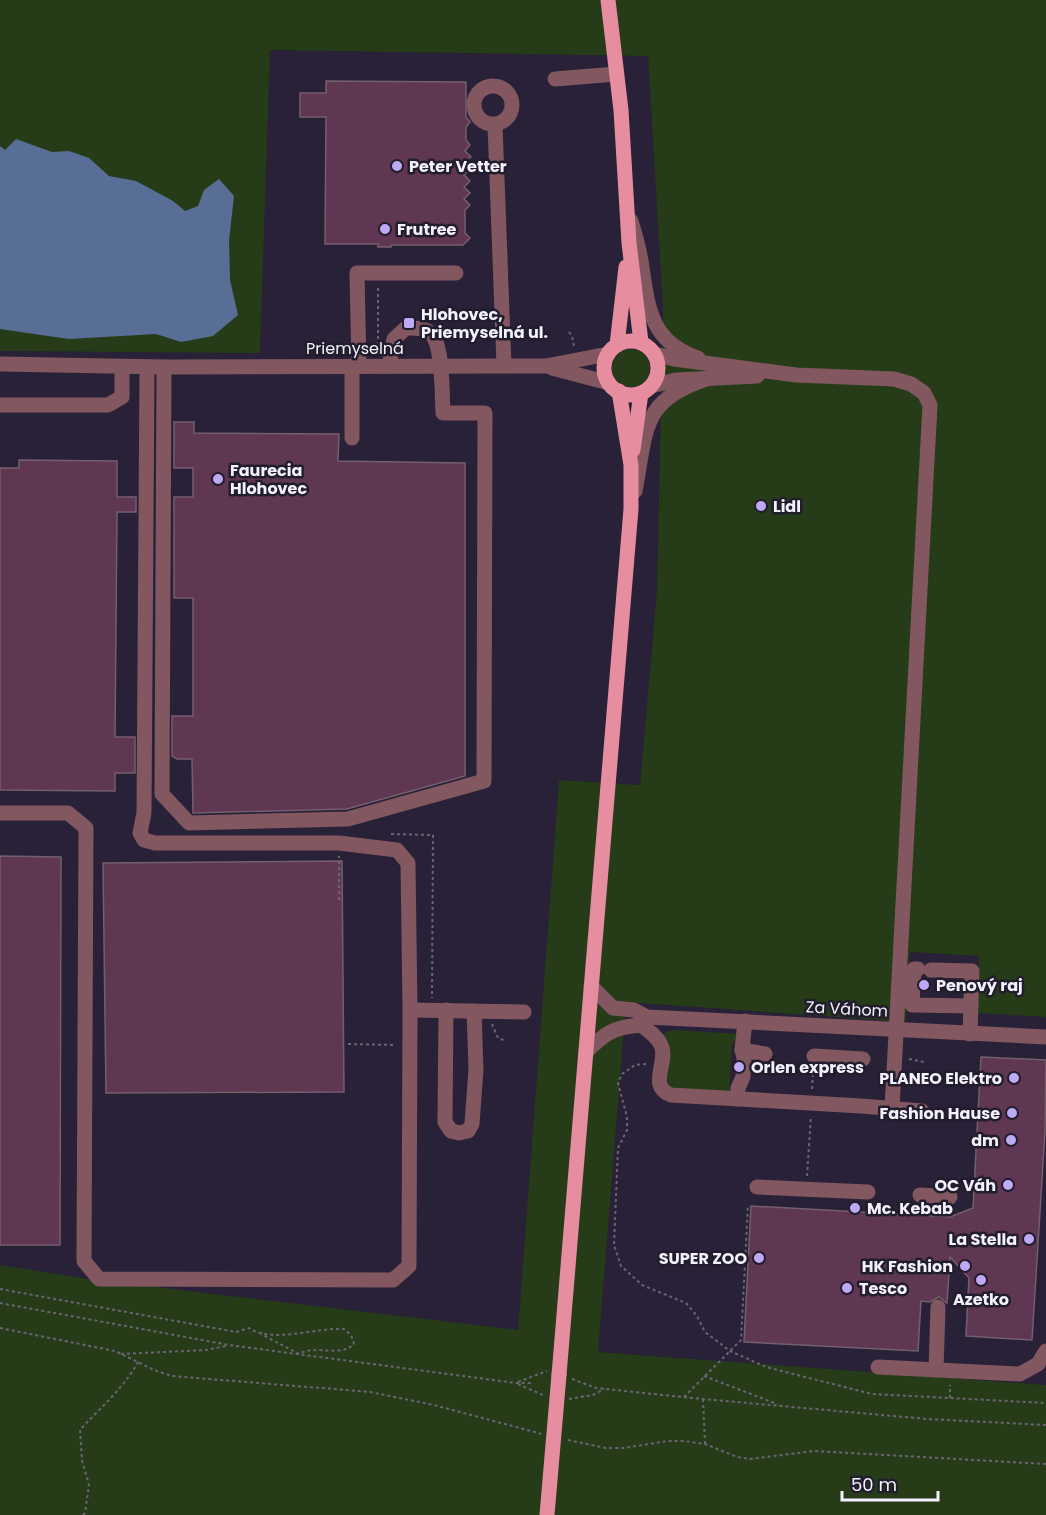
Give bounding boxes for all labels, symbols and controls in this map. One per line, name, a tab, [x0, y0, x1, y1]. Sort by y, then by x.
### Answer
place label: Peter Vetter	[409, 155, 507, 178]
marker: Peter Vetter	[390, 159, 404, 173]
place label: Frutree	[397, 218, 457, 241]
marker: Frutree	[378, 222, 392, 236]
place label: Hlohovec, Priemyselná ul.	[421, 303, 548, 344]
marker: Hlohovec, Priemyselná ul.	[402, 316, 416, 330]
street label: Priemyselná	[306, 337, 404, 360]
place label: Faurecia Hlohovec	[230, 459, 307, 500]
marker: Faurecia Hlohovec	[211, 472, 225, 486]
place label: Lidl	[773, 495, 801, 518]
marker: Lidl	[754, 499, 768, 513]
place label: Penový raj	[936, 974, 1023, 997]
marker: Penový raj	[917, 978, 931, 992]
street label: Za Váhom	[805, 995, 889, 1023]
place label: Orlen express	[751, 1056, 864, 1079]
marker: Orlen express	[732, 1060, 746, 1074]
place label: PLANEO Elektro	[879, 1067, 1002, 1090]
marker: PLANEO Elektro	[1007, 1071, 1021, 1085]
place label: Fashion Hause	[879, 1102, 1000, 1125]
marker: Fashion Hause	[1005, 1106, 1019, 1120]
place label: dm	[971, 1129, 999, 1152]
marker: dm	[1004, 1133, 1018, 1147]
place label: OC Váh	[935, 1174, 996, 1197]
marker: OC Váh	[1001, 1178, 1015, 1192]
place label: Mc. Kebab	[867, 1197, 953, 1220]
marker: Mc. Kebab	[848, 1201, 862, 1215]
place label: La Stella	[949, 1228, 1017, 1251]
marker: La Stella	[1022, 1232, 1036, 1246]
place label: SUPER ZOO	[659, 1247, 747, 1270]
marker: SUPER ZOO	[752, 1251, 766, 1265]
place label: HK Fashion	[862, 1255, 953, 1278]
marker: HK Fashion	[958, 1259, 972, 1273]
marker: Azetko	[974, 1273, 988, 1287]
place label: Tesco	[859, 1277, 907, 1300]
marker: Tesco	[840, 1281, 854, 1295]
place label: Azetko	[953, 1288, 1009, 1311]
scale bar	[842, 1464, 938, 1502]
text: 50 m	[851, 1472, 897, 1497]

